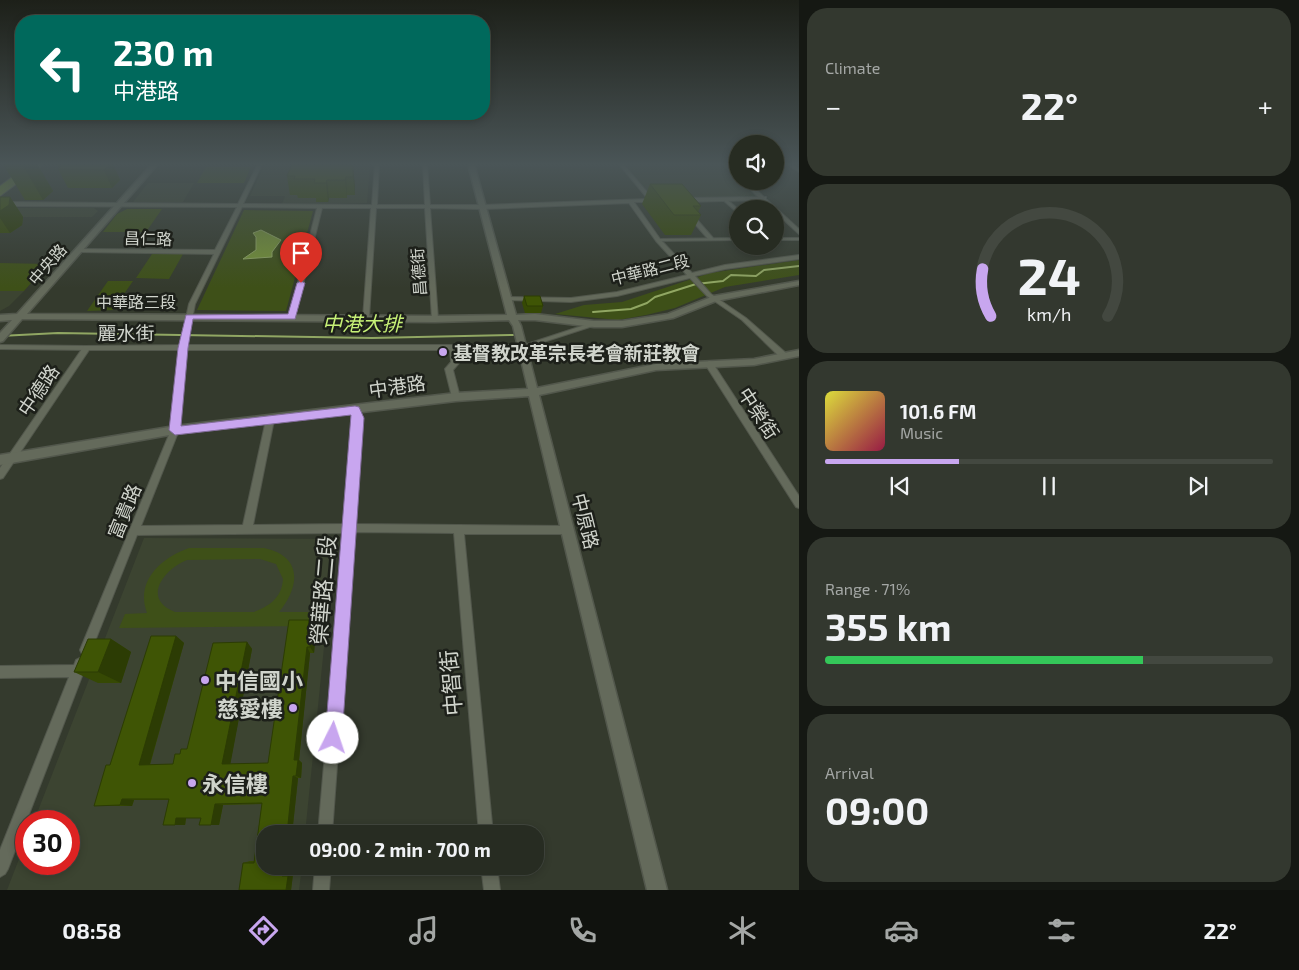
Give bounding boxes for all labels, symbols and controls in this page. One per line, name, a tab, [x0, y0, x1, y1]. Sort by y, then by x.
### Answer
text: 230 m	[113, 31, 214, 73]
icon: left	[30, 35, 95, 100]
text: Climate	[825, 58, 880, 77]
text: 中港路	[113, 77, 179, 103]
text: 22°	[1021, 82, 1078, 128]
text: −	[825, 89, 841, 123]
text: +	[1258, 89, 1273, 123]
map controls	[729, 135, 784, 255]
button: sound	[729, 135, 784, 190]
button: search	[729, 200, 784, 255]
street label: 昌仁路	[124, 228, 172, 248]
pin	[280, 232, 322, 283]
icon: arrive	[287, 239, 315, 267]
street label: 中央路	[24, 240, 70, 288]
text: 24	[1017, 243, 1081, 305]
street label: 昌德街	[407, 247, 429, 297]
street label: 中華路二段	[609, 250, 691, 288]
street label: 中華路三段	[96, 292, 176, 311]
text: km/h	[1027, 303, 1071, 325]
water label: 中港大排	[322, 311, 405, 335]
street label: 麗水街	[97, 321, 155, 344]
place label: 基督教改革宗長老會新莊教會	[453, 341, 700, 364]
marker: 基督教改革宗長老會新莊教會	[437, 346, 449, 358]
street label: 中德路	[13, 360, 63, 420]
street label: 中港路	[367, 371, 427, 401]
street label: 中榮街	[734, 383, 784, 443]
text: 101.6 FM	[900, 400, 976, 423]
text: Music	[900, 423, 943, 442]
icon: previous	[886, 472, 914, 500]
icon: pause	[1035, 472, 1063, 500]
icon: next	[1184, 472, 1212, 500]
street label: 富貴路	[103, 480, 145, 542]
street label: 中原路	[568, 491, 604, 551]
street label: 榮華路二段	[304, 534, 340, 646]
text: Range · 71%	[825, 579, 910, 598]
text: 355 km	[825, 603, 951, 649]
street label: 中智街	[434, 649, 466, 717]
place label: 中信國小	[215, 667, 303, 693]
marker: 中信國小	[199, 674, 211, 686]
place label: 慈愛樓	[217, 695, 283, 721]
marker: 慈愛樓	[287, 702, 299, 714]
position arrow	[306, 711, 358, 763]
text: Arrival	[825, 763, 874, 782]
place label: 永信樓	[202, 770, 268, 796]
marker: 永信樓	[186, 777, 198, 789]
text: 09:00	[825, 787, 929, 833]
speed limit sign: 30	[15, 810, 80, 875]
text: 09:00 · 2 min · 700 m	[309, 838, 491, 861]
icon: directions	[246, 913, 281, 948]
icon: music	[406, 913, 441, 948]
icon: phone	[565, 913, 600, 948]
icon: climate	[725, 913, 760, 948]
icon: car	[884, 913, 919, 948]
icon: filters	[1044, 913, 1079, 948]
text: 08:58	[62, 917, 121, 943]
text: 22°	[1204, 917, 1237, 943]

